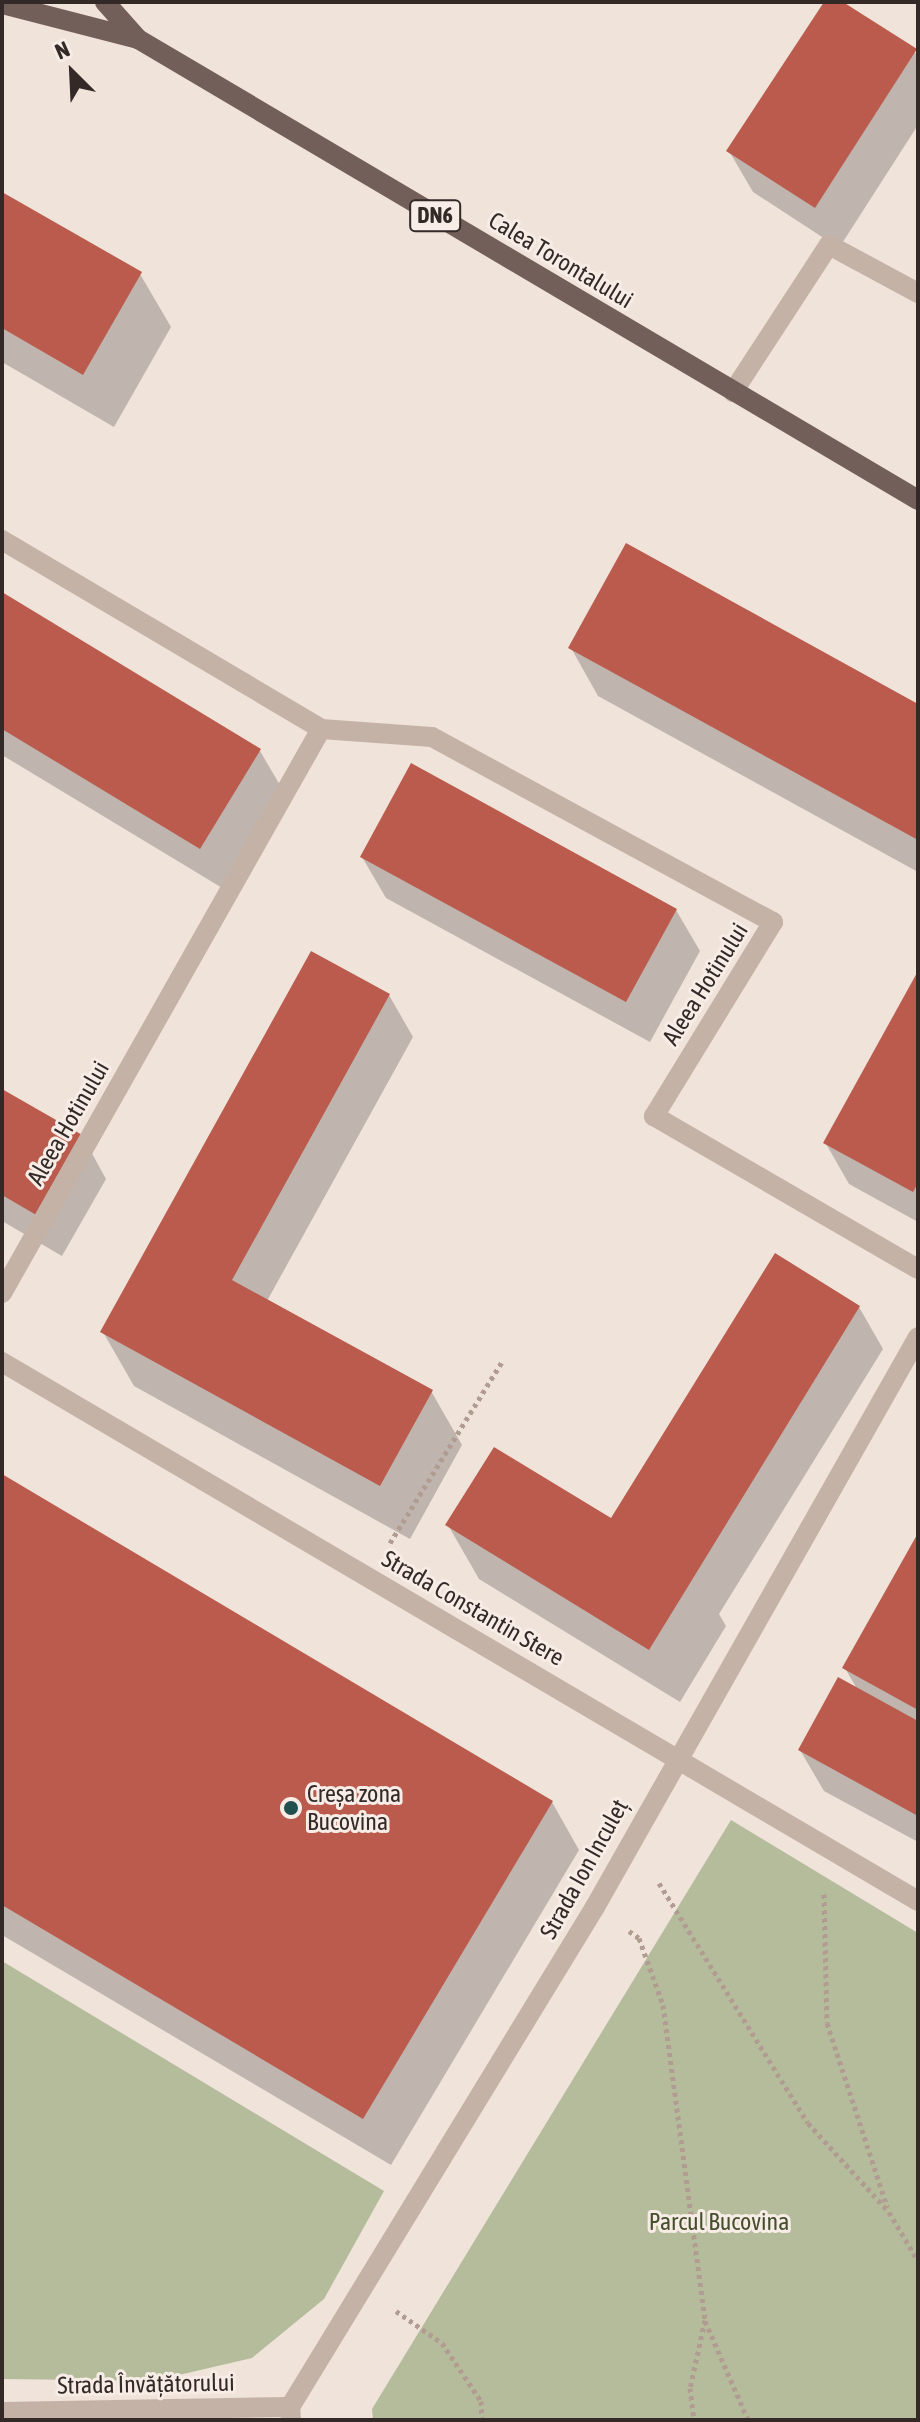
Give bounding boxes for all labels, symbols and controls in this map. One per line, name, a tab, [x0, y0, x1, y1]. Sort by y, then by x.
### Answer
north arrow	[32, 32, 112, 112]
text: N	[51, 36, 73, 65]
road number: DN6	[409, 198, 461, 234]
street label: Calea Torontalului	[484, 206, 638, 314]
street label: Aleea Hotinului	[656, 918, 754, 1050]
street label: Aleea Hotinului	[21, 1056, 115, 1190]
street label: Strada Constantin Stere	[377, 1544, 569, 1672]
place label: Creșa zona Bucovina	[307, 1780, 401, 1836]
street label: Strada Ion Inculeț	[534, 1794, 634, 1944]
marker: Creșa zona Bucovina	[282, 1799, 300, 1817]
park label: Parcul Bucovina	[649, 2208, 789, 2236]
street label: Strada Învățătorului	[57, 2368, 235, 2400]

